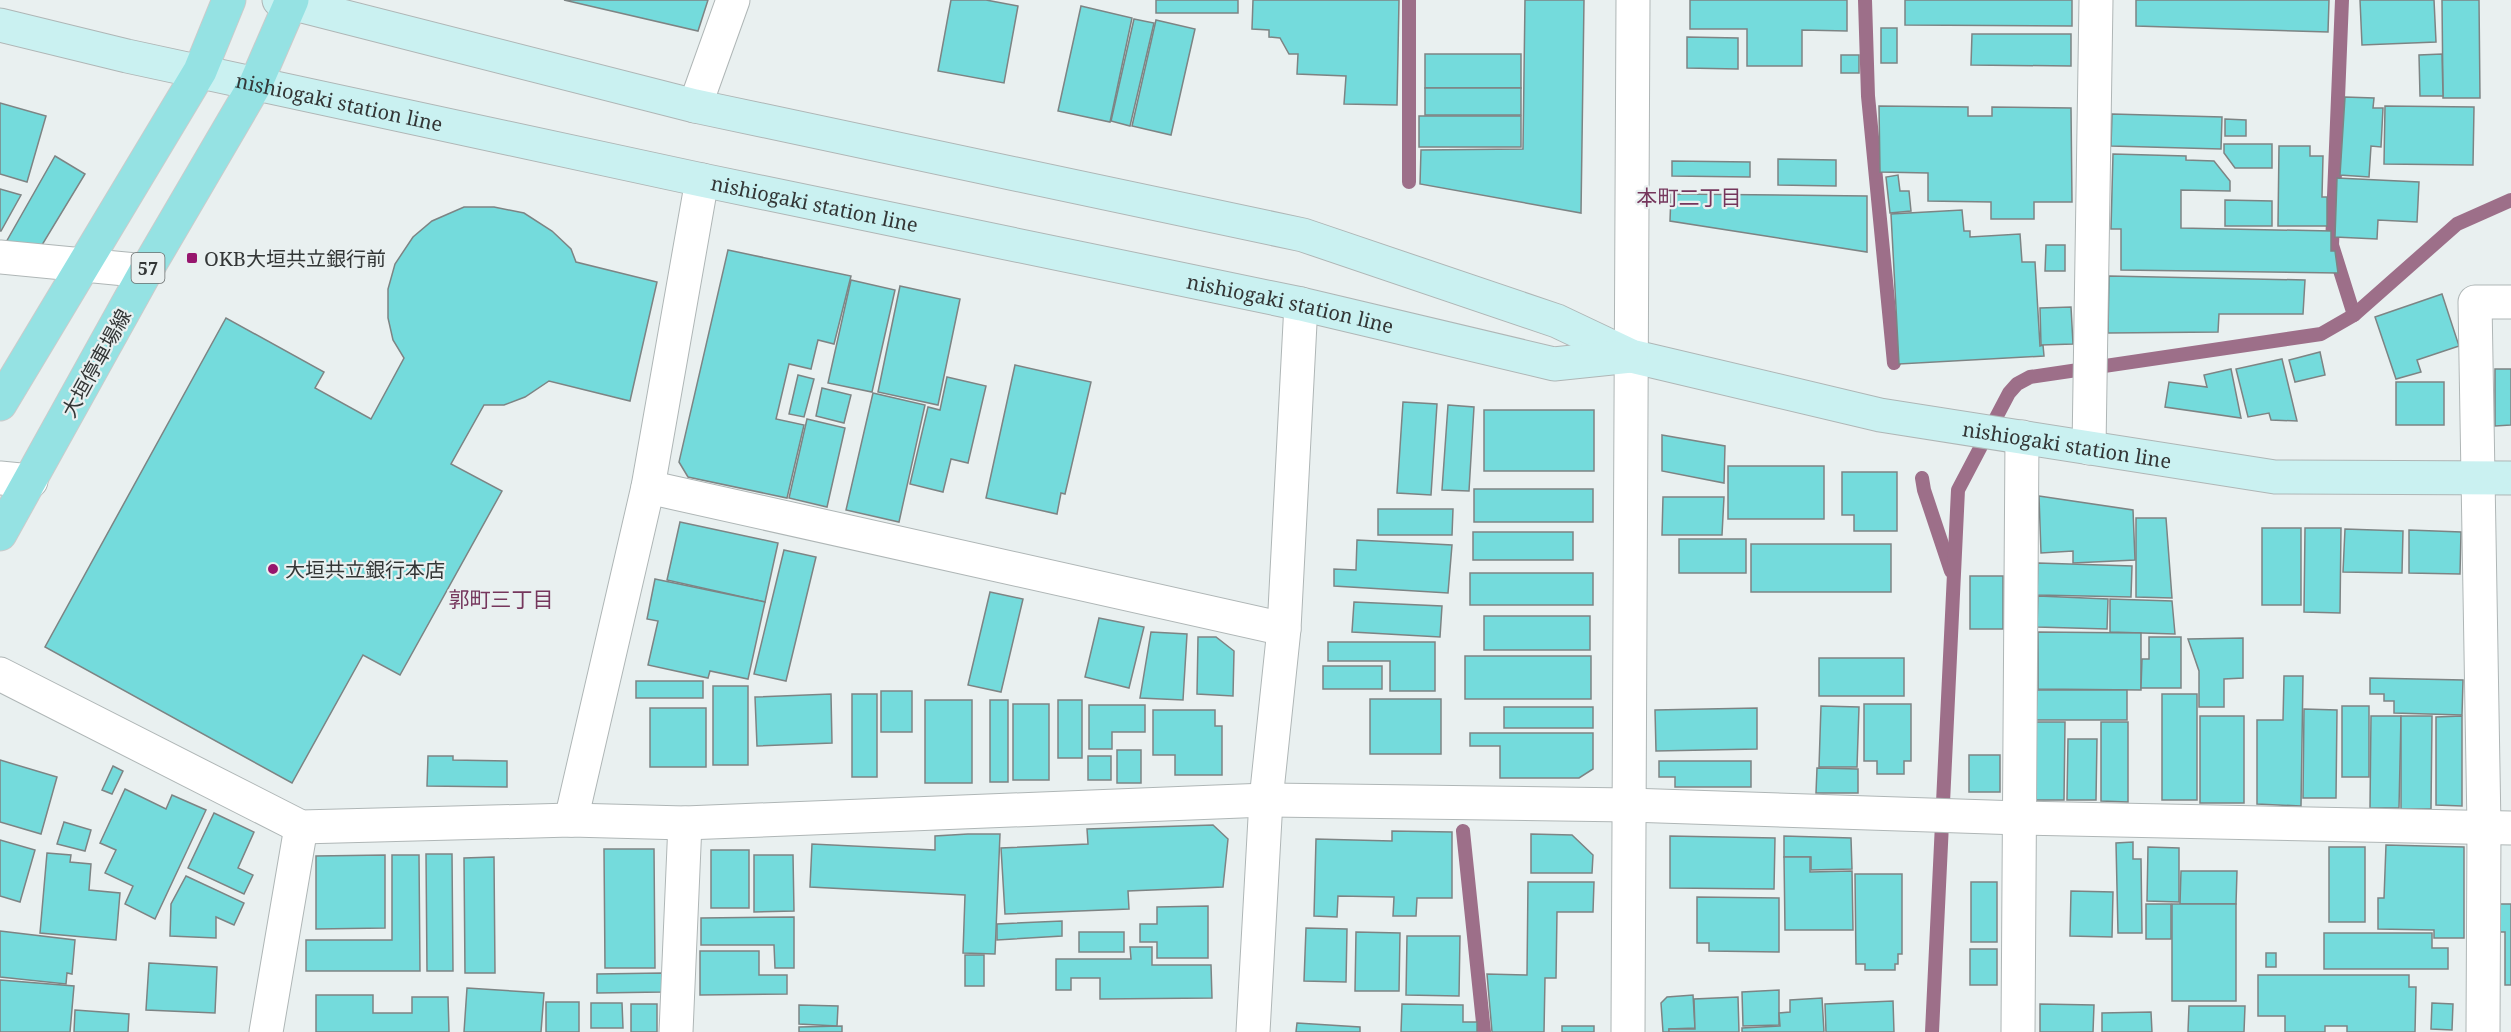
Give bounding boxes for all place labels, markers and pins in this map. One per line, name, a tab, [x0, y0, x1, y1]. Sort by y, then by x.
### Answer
place label: OKB大垣共立銀行前	[204, 245, 386, 272]
marker: OKB大垣共立銀行前	[185, 251, 199, 265]
place label: 大垣共立銀行本店	[285, 556, 445, 583]
marker: 大垣共立銀行本店	[266, 562, 280, 576]

